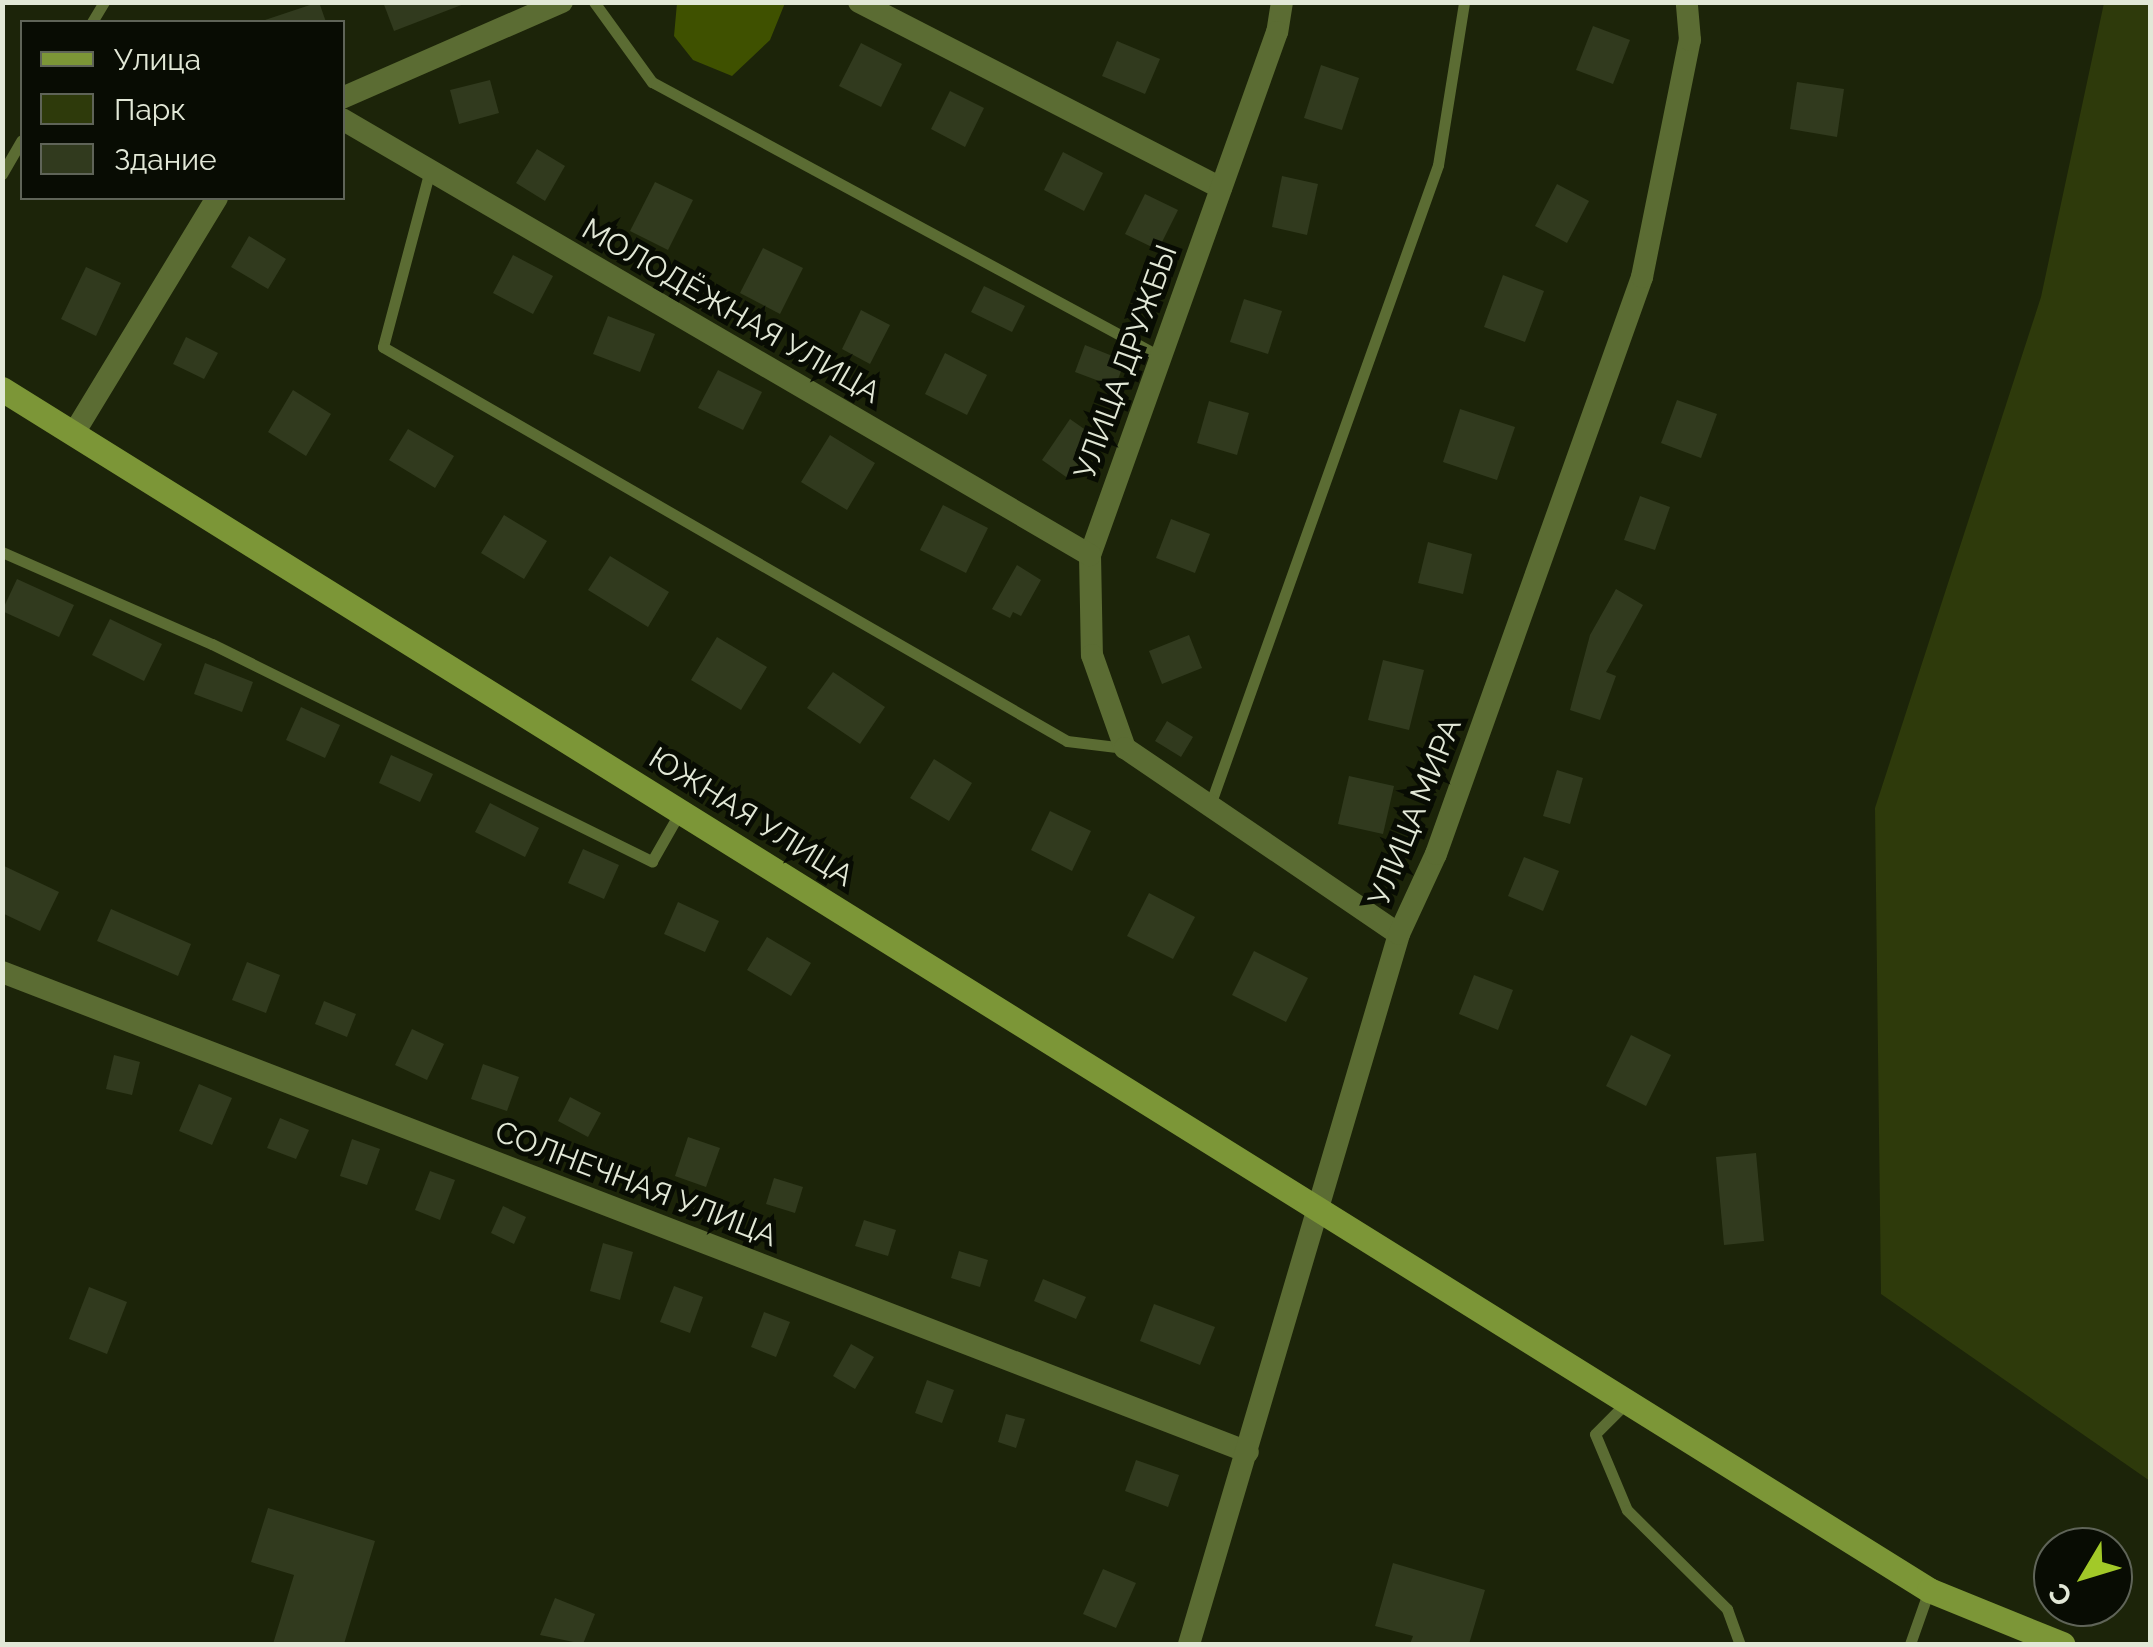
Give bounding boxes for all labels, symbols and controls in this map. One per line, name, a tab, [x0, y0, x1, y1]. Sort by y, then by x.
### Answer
legend	[20, 20, 345, 200]
text: Улица	[114, 42, 201, 77]
text: Парк	[114, 92, 186, 127]
text: Здание	[114, 142, 217, 177]
street label: МОЛОДЁЖНАЯ УЛИЦА	[576, 211, 886, 411]
street label: УЛИЦА ДРУЖБЫ	[1067, 240, 1185, 484]
street label: УЛИЦА МИРА	[1361, 713, 1469, 911]
street label: ЮЖНАЯ УЛИЦА	[642, 740, 860, 894]
street label: СОЛНЕЧНАЯ УЛИЦА	[490, 1114, 782, 1254]
north arrow	[2033, 1527, 2133, 1627]
text: С	[2042, 1577, 2079, 1612]

